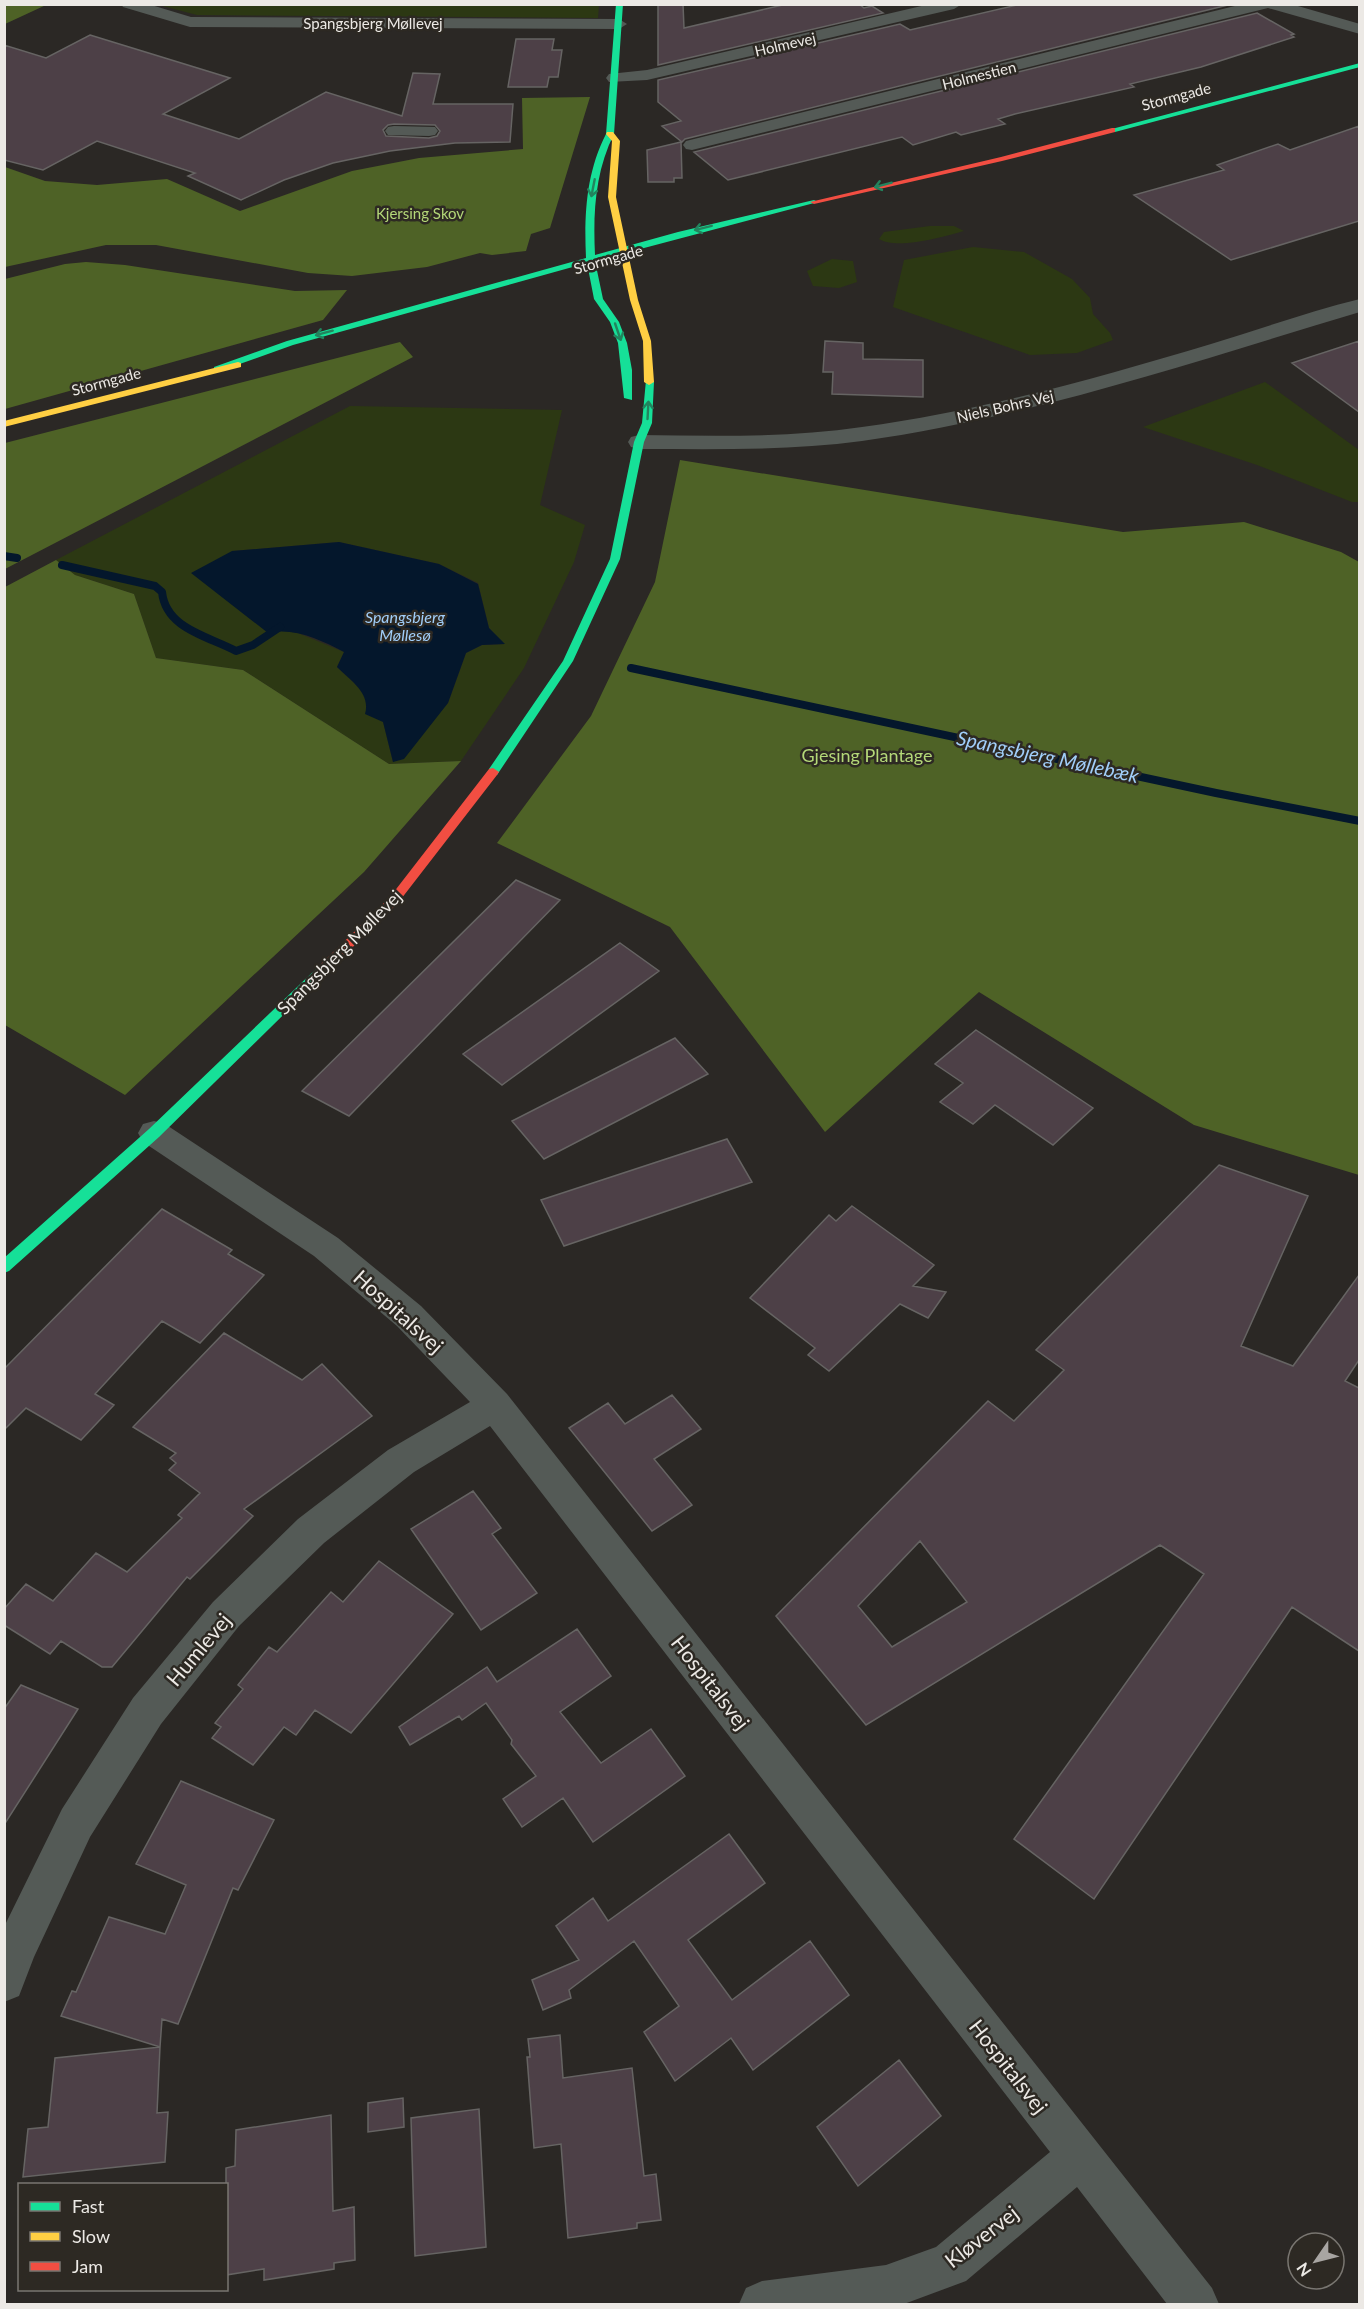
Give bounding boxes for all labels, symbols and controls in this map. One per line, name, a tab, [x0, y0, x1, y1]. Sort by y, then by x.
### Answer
street label: Spangsbjerg Møllevej	[303, 14, 443, 32]
street label: Holmevej	[753, 28, 817, 60]
street label: Holmestien	[940, 57, 1018, 93]
street label: Stormgade	[1139, 78, 1213, 114]
one-way arrow	[587, 178, 598, 198]
one-way arrow	[874, 180, 893, 192]
park label: Kjersing Skov	[376, 204, 464, 222]
one-way arrow	[694, 223, 713, 235]
street label: Stormgade	[571, 241, 645, 277]
one-way arrow	[613, 322, 624, 341]
one-way arrow	[315, 328, 334, 340]
street label: Stormgade	[69, 363, 143, 399]
street label: Niels Bohrs Vej	[955, 386, 1055, 426]
one-way arrow	[642, 401, 653, 421]
water label: Spangsbjerg Møllesø	[365, 607, 445, 644]
water label: Spangsbjerg Møllebæk	[955, 725, 1142, 787]
park label: Gjesing Plantage	[801, 744, 933, 766]
street label: Spangsbjerg Møllevej	[272, 885, 406, 1019]
street label: Hospitalsvej	[349, 1264, 449, 1358]
street label: Humlevej	[160, 1608, 236, 1690]
street label: Hospitalsvej	[667, 1630, 755, 1734]
street label: Hospitalsvej	[965, 2014, 1053, 2118]
legend	[18, 2183, 228, 2291]
text: Fast	[72, 2195, 105, 2217]
street label: Kløvervej	[939, 2200, 1023, 2272]
text: Slow	[72, 2225, 110, 2247]
north arrow	[1286, 2231, 1346, 2291]
text: Jam	[72, 2255, 103, 2277]
text: N	[1292, 2259, 1315, 2280]

